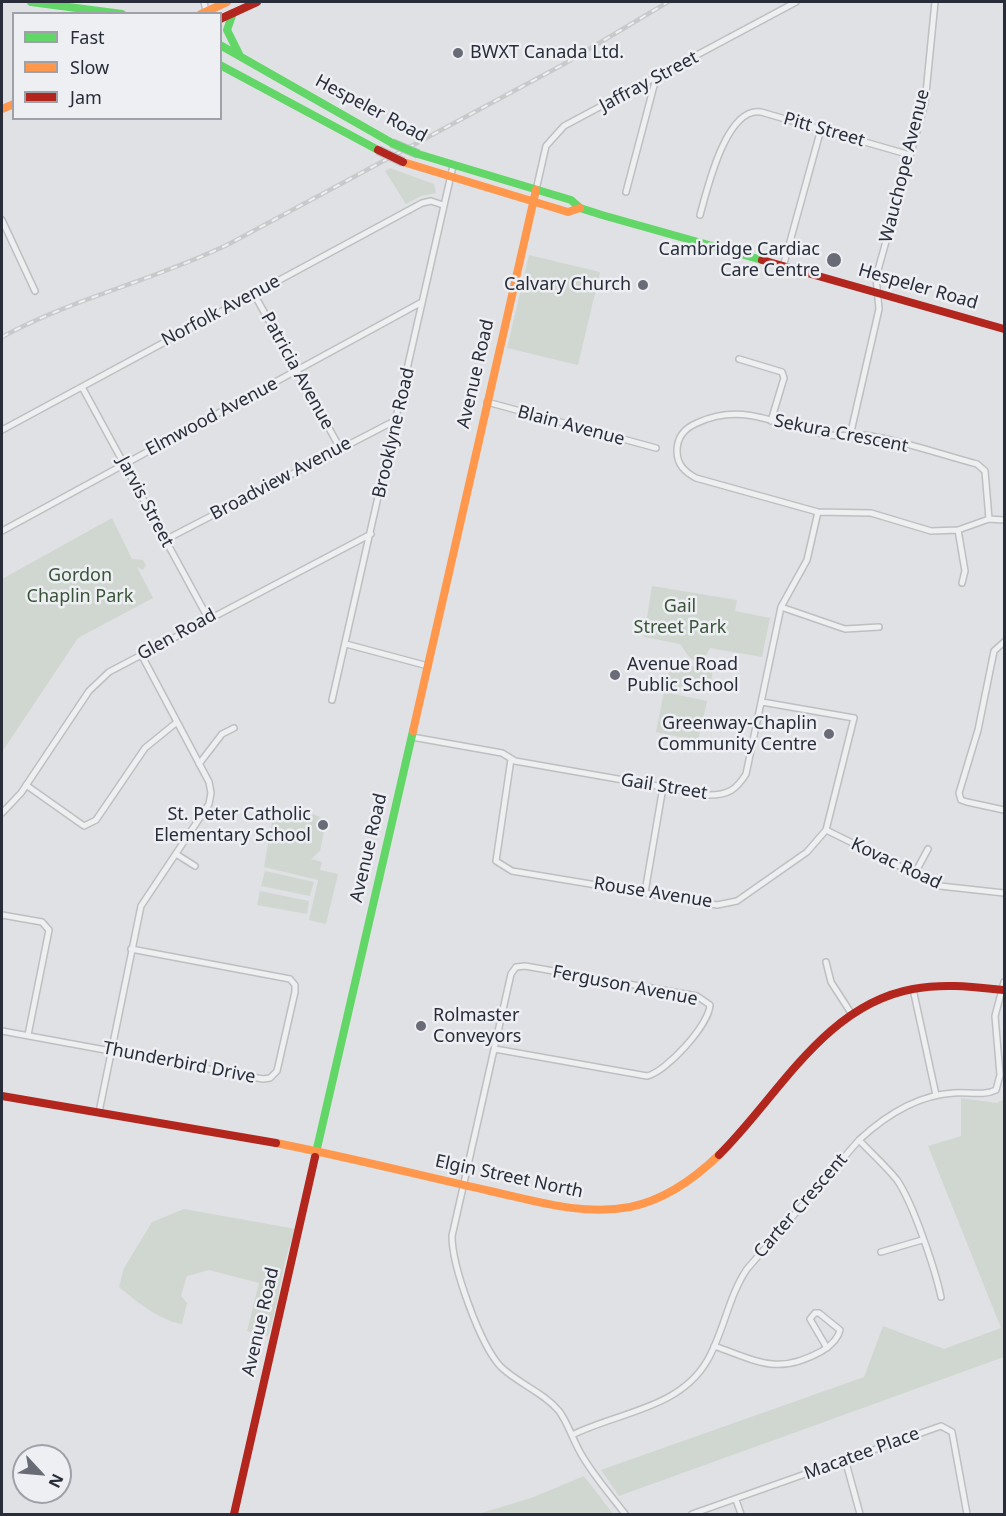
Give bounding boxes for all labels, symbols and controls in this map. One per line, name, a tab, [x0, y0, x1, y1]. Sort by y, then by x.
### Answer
legend	[12, 12, 222, 120]
text: Fast	[70, 25, 105, 49]
place label: BWXT Canada Ltd.	[470, 42, 624, 64]
marker: BWXT Canada Ltd.	[451, 46, 465, 60]
street label: Jaffray Street	[596, 47, 702, 117]
text: Slow	[70, 55, 109, 79]
street label: Hespeler Road	[311, 70, 431, 148]
text: Jam	[70, 85, 102, 109]
street label: Wauchope Avenue	[875, 87, 935, 245]
street label: Pitt Street	[781, 108, 867, 152]
place label: Cambridge Cardiac Care Centre	[659, 239, 820, 282]
marker: Cambridge Cardiac Care Centre	[825, 251, 843, 269]
street label: Hespeler Road	[856, 260, 980, 314]
street label: Norfolk Avenue	[158, 271, 284, 351]
place label: Calvary Church	[504, 274, 631, 296]
marker: Calvary Church	[636, 278, 650, 292]
street label: Patricia Avenue	[256, 309, 338, 433]
street label: Avenue Road	[453, 317, 499, 431]
street label: Brooklyne Road	[368, 366, 420, 500]
street label: Elmwood Avenue	[142, 373, 282, 461]
street label: Blain Avenue	[515, 401, 627, 451]
street label: Sekura Crescent	[772, 410, 910, 458]
street label: Broadview Avenue	[207, 433, 355, 525]
street label: Jarvis Street	[112, 453, 178, 551]
park label: Gordon Chaplin Park	[27, 565, 133, 608]
park label: Gail Street Park	[634, 596, 726, 638]
street label: Glen Road	[134, 604, 220, 666]
place label: Avenue Road Public School	[627, 654, 739, 696]
marker: Avenue Road Public School	[608, 668, 622, 682]
place label: Greenway-Chaplin Community Centre	[657, 713, 817, 756]
marker: Greenway-Chaplin Community Centre	[822, 727, 836, 741]
street label: Gail Street	[619, 769, 709, 805]
street label: Avenue Road	[346, 791, 392, 905]
place label: St. Peter Catholic Elementary School	[154, 804, 311, 846]
marker: St. Peter Catholic Elementary School	[316, 818, 330, 832]
street label: Kovac Road	[847, 834, 945, 894]
street label: Rouse Avenue	[592, 873, 714, 913]
street label: Ferguson Avenue	[551, 961, 699, 1011]
place label: Rolmaster Conveyors	[433, 1005, 521, 1048]
marker: Rolmaster Conveyors	[414, 1019, 428, 1033]
street label: Thunderbird Drive	[101, 1038, 257, 1088]
street label: Carter Crescent	[750, 1149, 852, 1263]
street label: Elgin Street North	[433, 1151, 585, 1203]
street label: Avenue Road	[238, 1265, 284, 1379]
street label: Macatee Place	[801, 1423, 923, 1485]
north arrow	[12, 1444, 72, 1504]
text: N	[44, 1470, 69, 1492]

